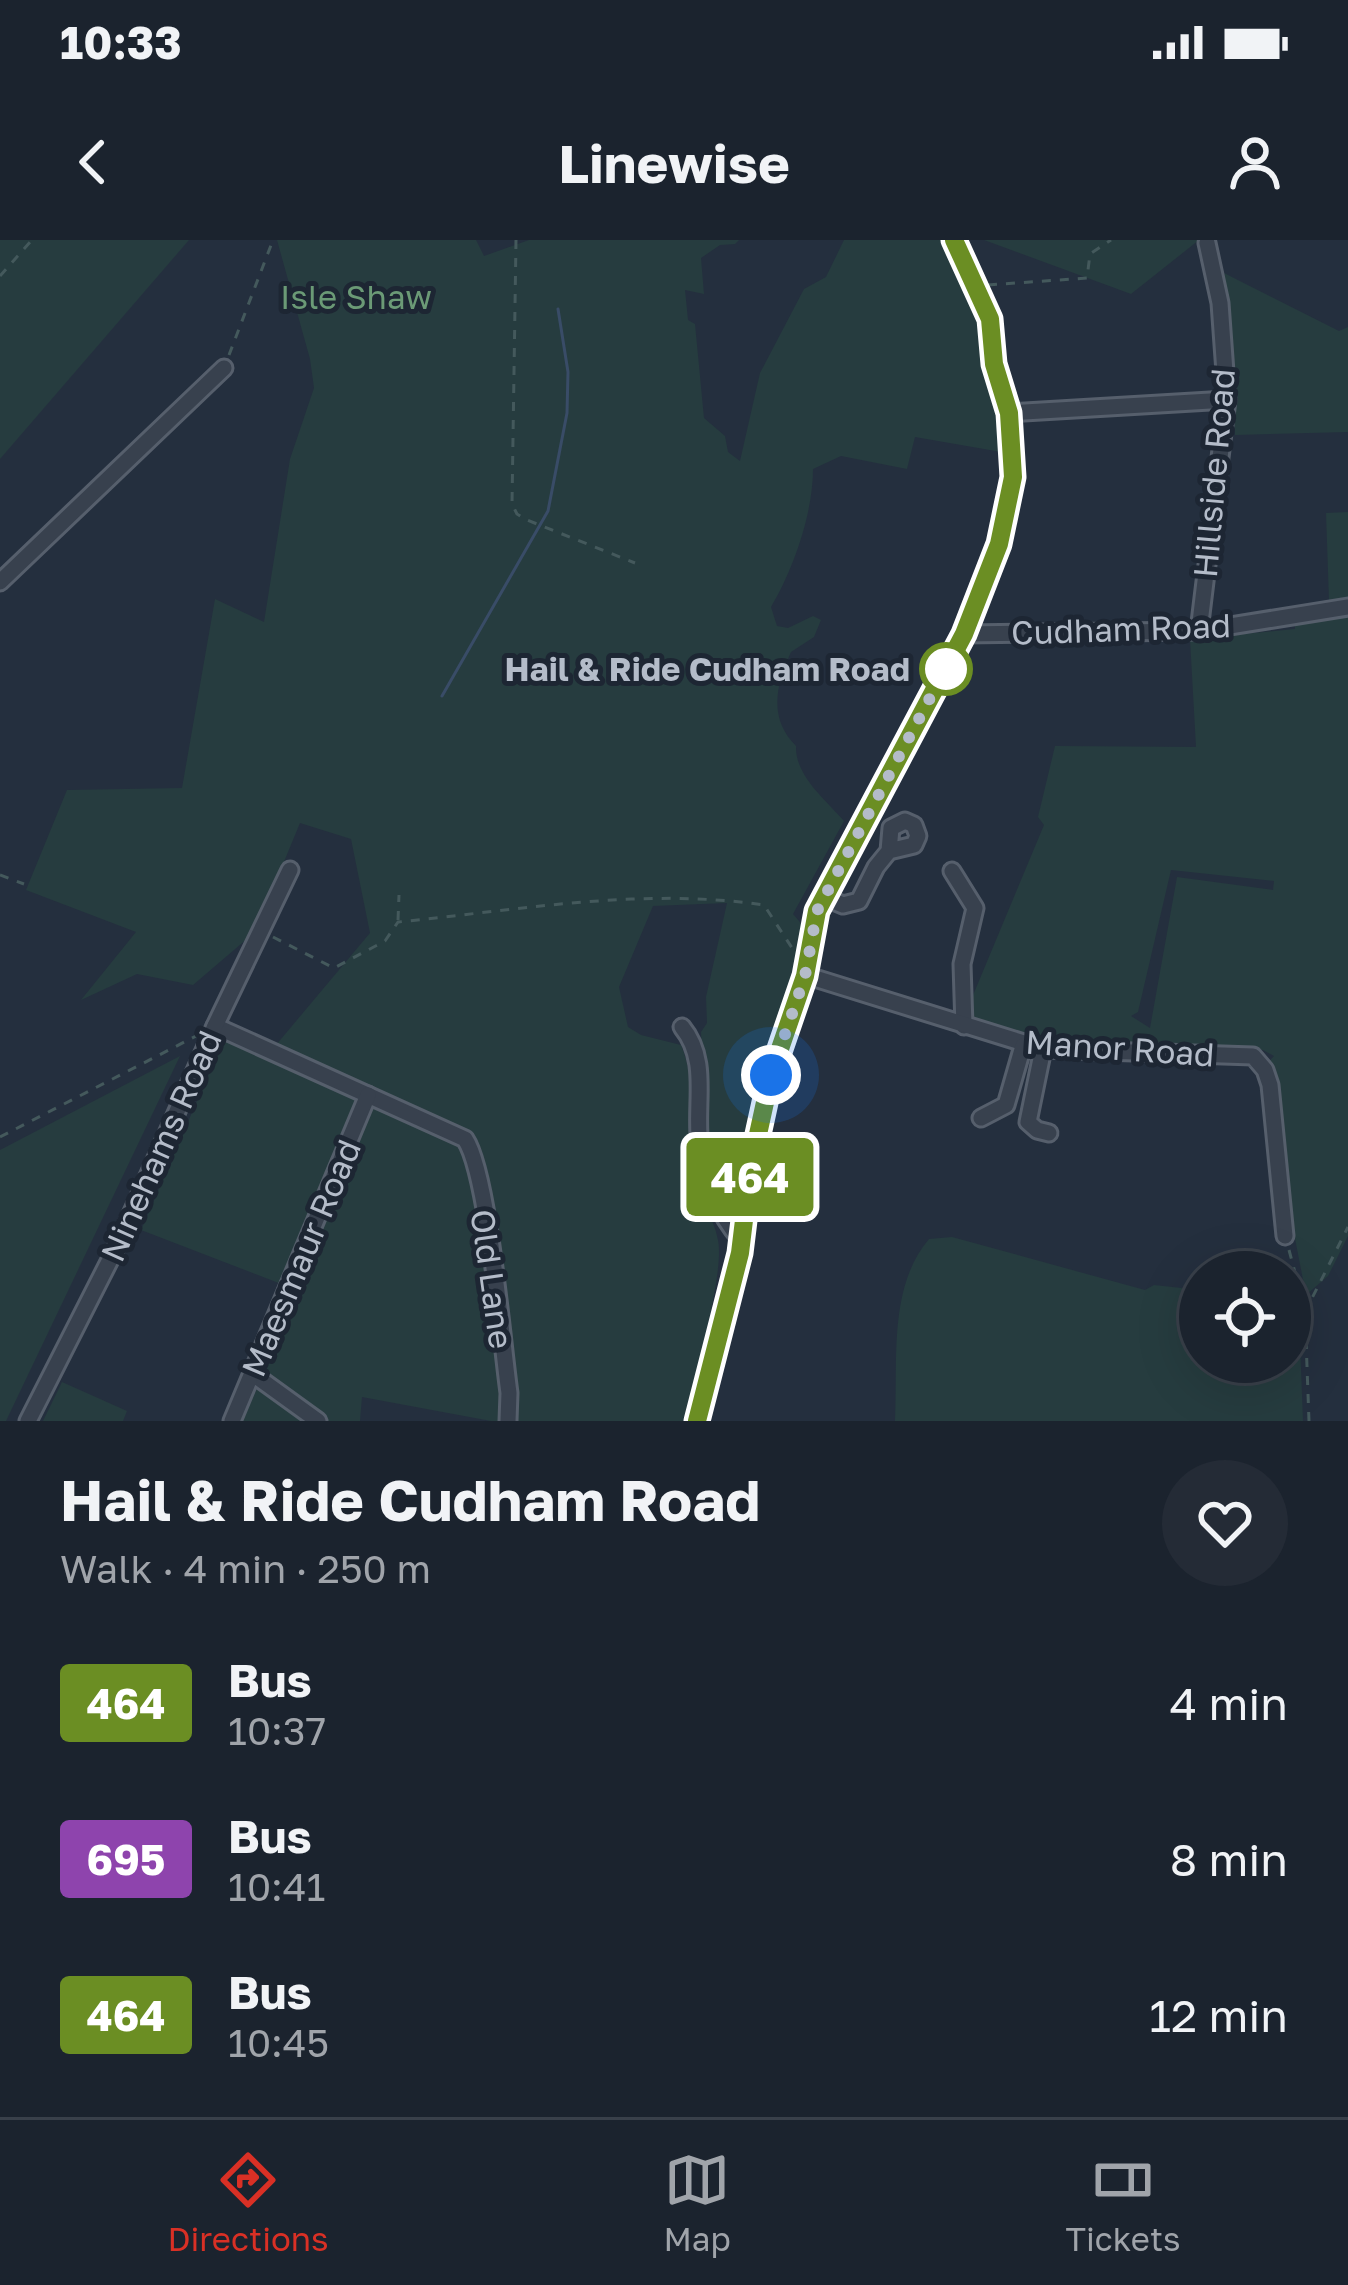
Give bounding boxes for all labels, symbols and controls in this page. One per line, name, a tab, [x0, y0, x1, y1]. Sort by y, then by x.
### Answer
text: 10:33	[60, 15, 182, 69]
icon: back	[60, 129, 126, 195]
icon: person	[1222, 129, 1288, 195]
text: Linewise	[558, 130, 790, 195]
park label: Isle Shaw	[280, 277, 432, 316]
street label: Hillside Road	[1185, 367, 1242, 579]
street label: Cudham Road	[1010, 605, 1232, 652]
marker: Hail & Ride Cudham Road	[921, 644, 971, 694]
place label: Hail & Ride Cudham Road	[505, 649, 910, 688]
street label: Manor Road	[1024, 1021, 1216, 1074]
street label: Ninehams Road	[92, 1025, 229, 1267]
your location	[741, 1045, 801, 1105]
street label: Maesmaur Road	[233, 1134, 368, 1382]
line badge: 464	[681, 1138, 819, 1216]
text: 464	[710, 1152, 790, 1202]
street label: Old Lane	[463, 1207, 522, 1351]
map controls	[1179, 1251, 1311, 1383]
button: locate	[1179, 1251, 1311, 1383]
button: heart	[1162, 1460, 1288, 1586]
text: Hail & Ride Cudham Road	[60, 1465, 760, 1534]
text: Walk · 4 min · 250 m	[60, 1545, 431, 1592]
text: Bus	[228, 1653, 312, 1707]
text: 4 min	[1170, 1676, 1288, 1730]
text: 464	[86, 1678, 166, 1728]
text: 10:37	[228, 1707, 326, 1754]
text: Bus	[228, 1809, 312, 1863]
text: 8 min	[1170, 1832, 1288, 1886]
text: 695	[87, 1834, 165, 1884]
text: 10:41	[228, 1863, 326, 1910]
text: Bus	[228, 1965, 312, 2019]
text: 12 min	[1149, 1988, 1288, 2042]
text: 464	[86, 1990, 166, 2040]
text: 10:45	[228, 2019, 329, 2066]
tab: Directions	[167, 2147, 329, 2258]
tab: Map	[663, 2147, 731, 2258]
tab: Tickets	[1065, 2147, 1181, 2258]

